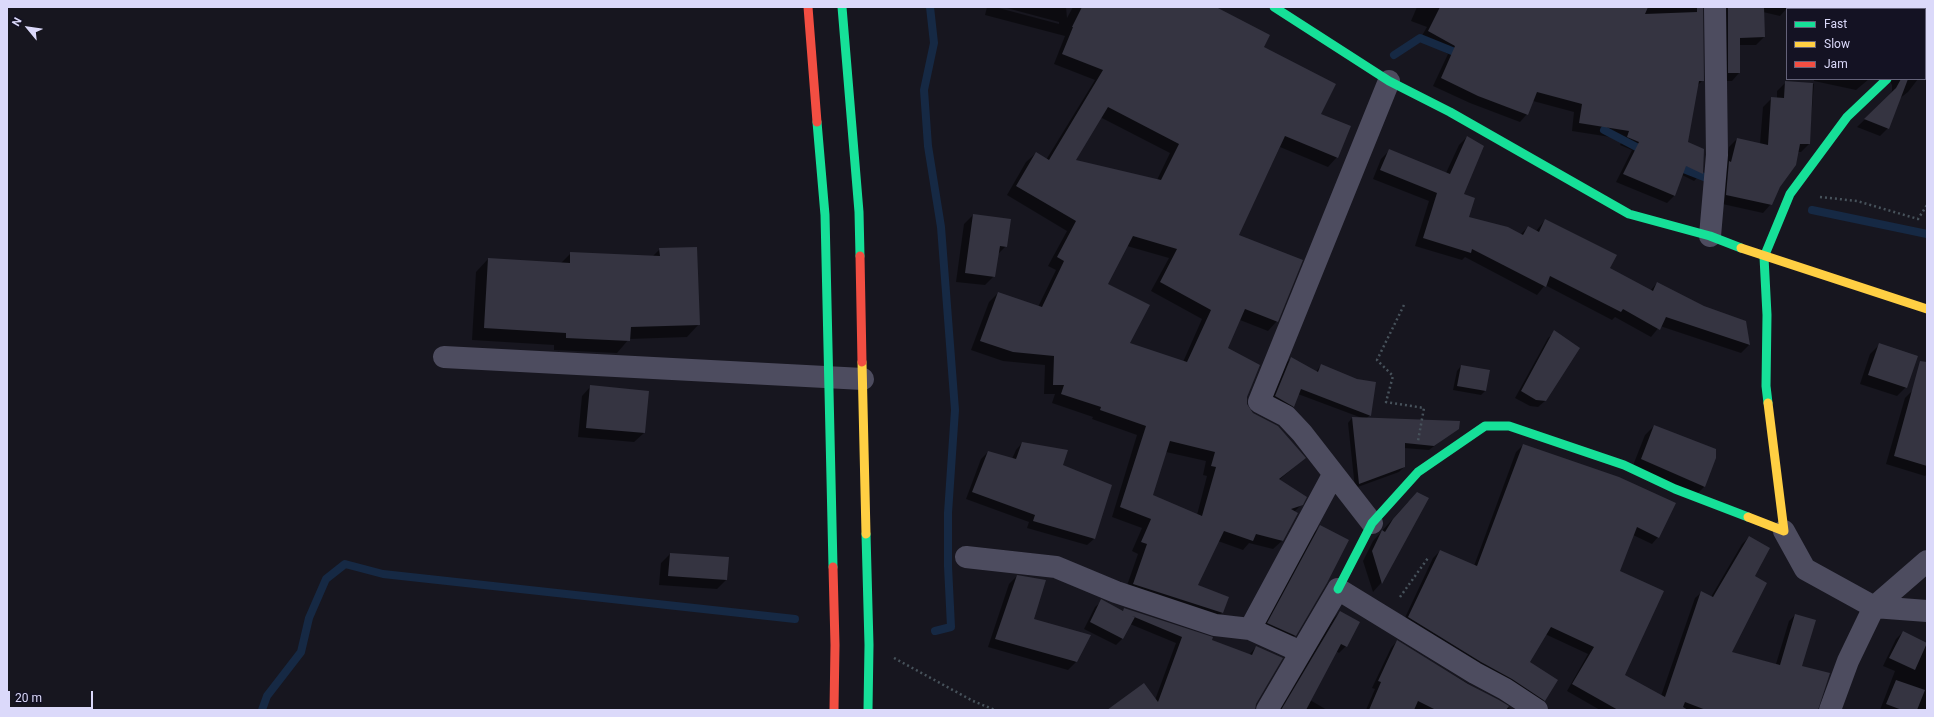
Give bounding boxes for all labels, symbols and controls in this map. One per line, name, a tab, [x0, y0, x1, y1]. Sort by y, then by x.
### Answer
north arrow	[8, 8, 48, 48]
legend	[1786, 8, 1926, 80]
text: N	[9, 15, 25, 28]
text: Fast	[1824, 17, 1847, 31]
text: Slow	[1824, 37, 1850, 51]
text: Jam	[1824, 57, 1848, 71]
scale bar	[10, 683, 95, 709]
text: 20 m	[15, 691, 42, 705]

